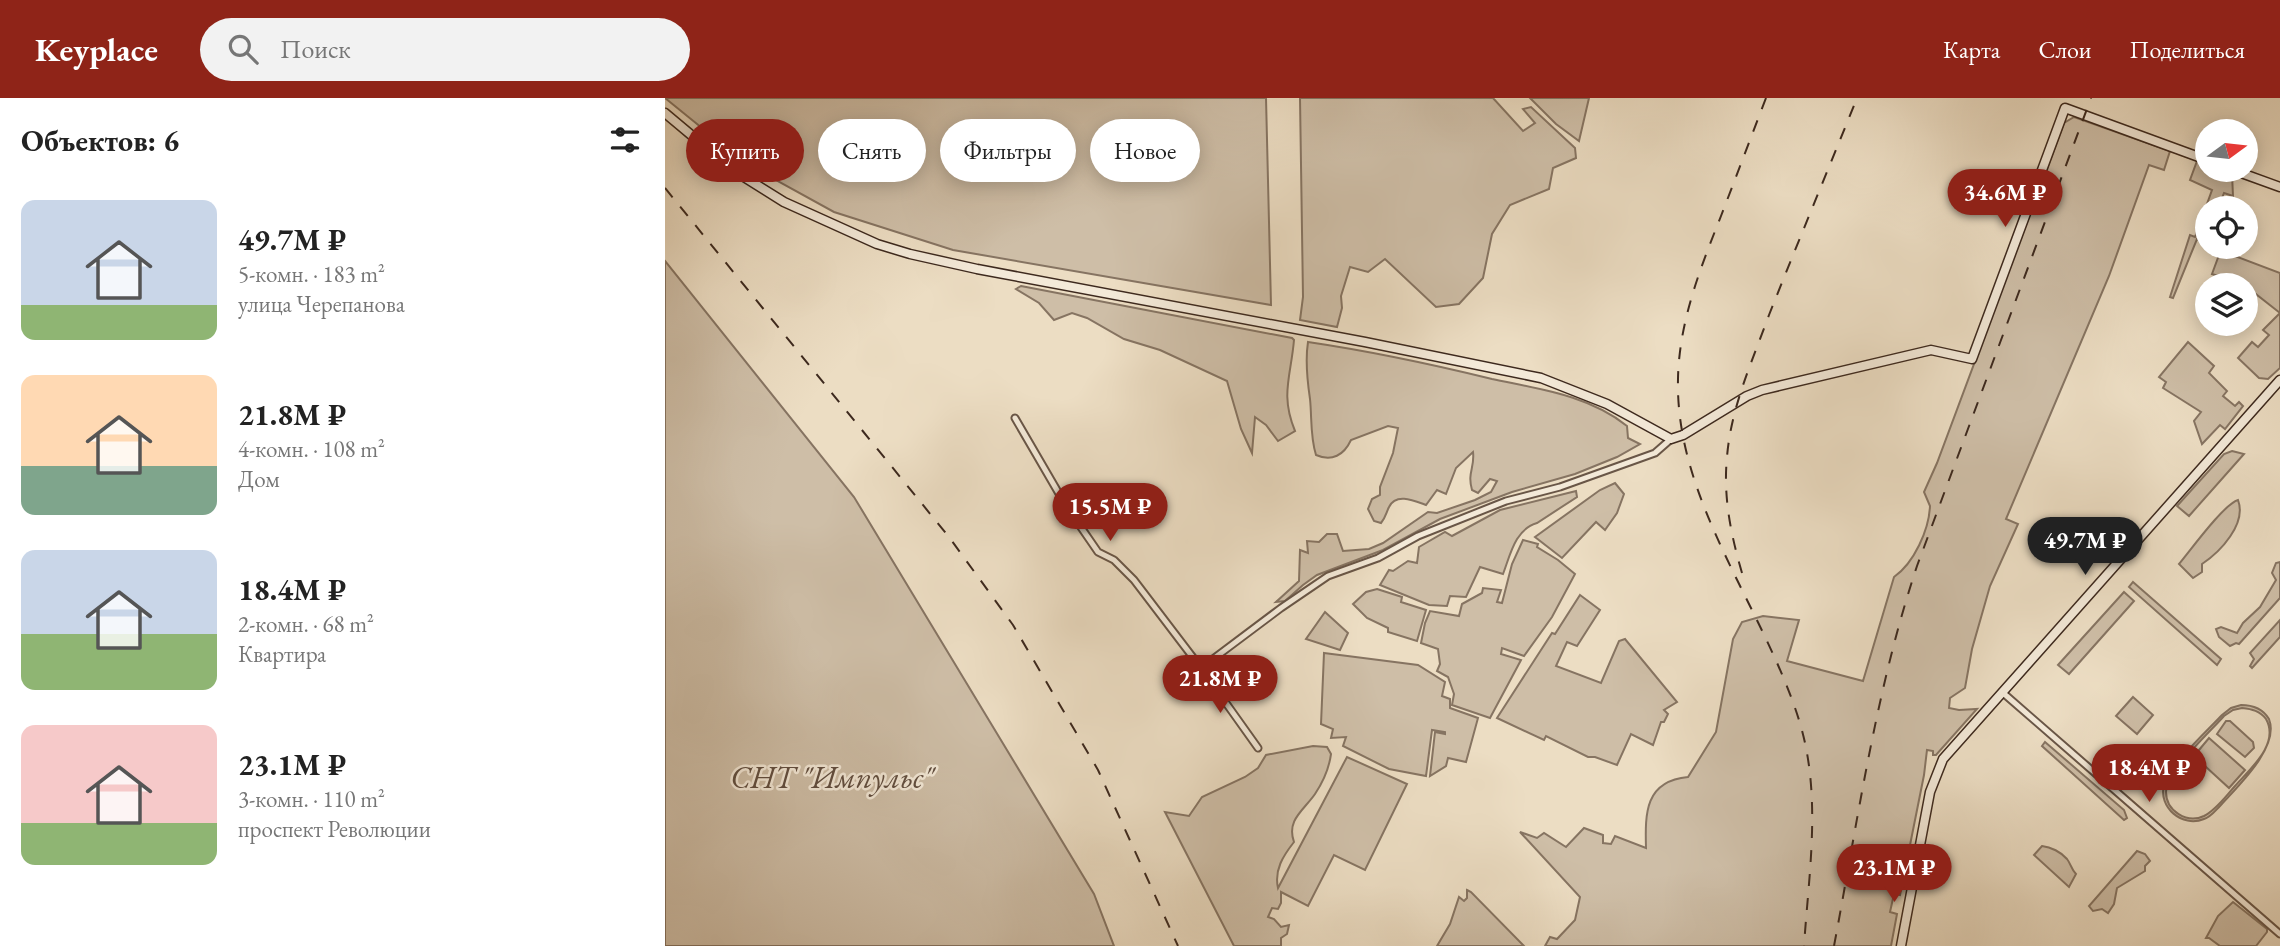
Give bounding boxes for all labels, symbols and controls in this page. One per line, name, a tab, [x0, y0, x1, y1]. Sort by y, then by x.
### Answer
search box	[200, 18, 690, 81]
text: Keyplace	[35, 28, 158, 71]
icon: search	[224, 30, 262, 68]
text: Поиск	[280, 32, 351, 66]
text: Карта	[1943, 34, 2000, 65]
text: Слои	[2038, 34, 2092, 65]
text: Поделиться	[2130, 34, 2245, 65]
chip: Купить	[686, 119, 804, 182]
chip: Снять	[818, 119, 926, 182]
chip: Фильтры	[940, 119, 1076, 182]
chip: Новое	[1090, 119, 1200, 182]
north arrow	[2195, 119, 2257, 182]
map controls	[2195, 119, 2258, 336]
text: Объектов: 6	[21, 121, 179, 160]
icon: filters	[606, 121, 644, 159]
pin: 34.6M ₽	[1940, 170, 2070, 229]
text: 34.6M ₽	[1964, 177, 2046, 207]
button: locate	[2195, 196, 2258, 259]
text: 49.7M ₽	[238, 220, 346, 259]
icon: home	[77, 228, 161, 312]
text: 5-комн. · 183 m²	[238, 259, 385, 289]
button: layers	[2195, 273, 2258, 336]
text: улица Черепанова	[238, 289, 405, 319]
text: 21.8M ₽	[238, 395, 346, 434]
icon: home	[77, 403, 161, 487]
text: 4-комн. · 108 m²	[238, 434, 385, 464]
text: Дом	[238, 464, 280, 494]
pin: 15.5M ₽	[1045, 484, 1175, 543]
text: 15.5M ₽	[1069, 491, 1151, 521]
pin: 49.7M ₽	[2020, 518, 2150, 577]
text: 49.7M ₽	[2044, 525, 2126, 555]
text: 18.4M ₽	[238, 570, 346, 609]
icon: home	[77, 578, 161, 662]
text: 2-комн. · 68 m²	[238, 609, 374, 639]
text: Квартира	[238, 639, 326, 669]
pin: 21.8M ₽	[1155, 656, 1285, 715]
text: 21.8M ₽	[1179, 663, 1261, 693]
pin: 18.4M ₽	[2084, 744, 2214, 804]
text: 23.1M ₽	[238, 745, 346, 784]
text: 18.4M ₽	[2108, 752, 2190, 782]
icon: home	[77, 753, 161, 837]
park label: СНТ "Импульс"	[730, 756, 937, 798]
text: 3-комн. · 110 m²	[238, 784, 385, 814]
text: проспект Революции	[238, 814, 431, 844]
pin: 23.1M ₽	[1829, 844, 1959, 904]
text: 23.1M ₽	[1853, 852, 1935, 882]

